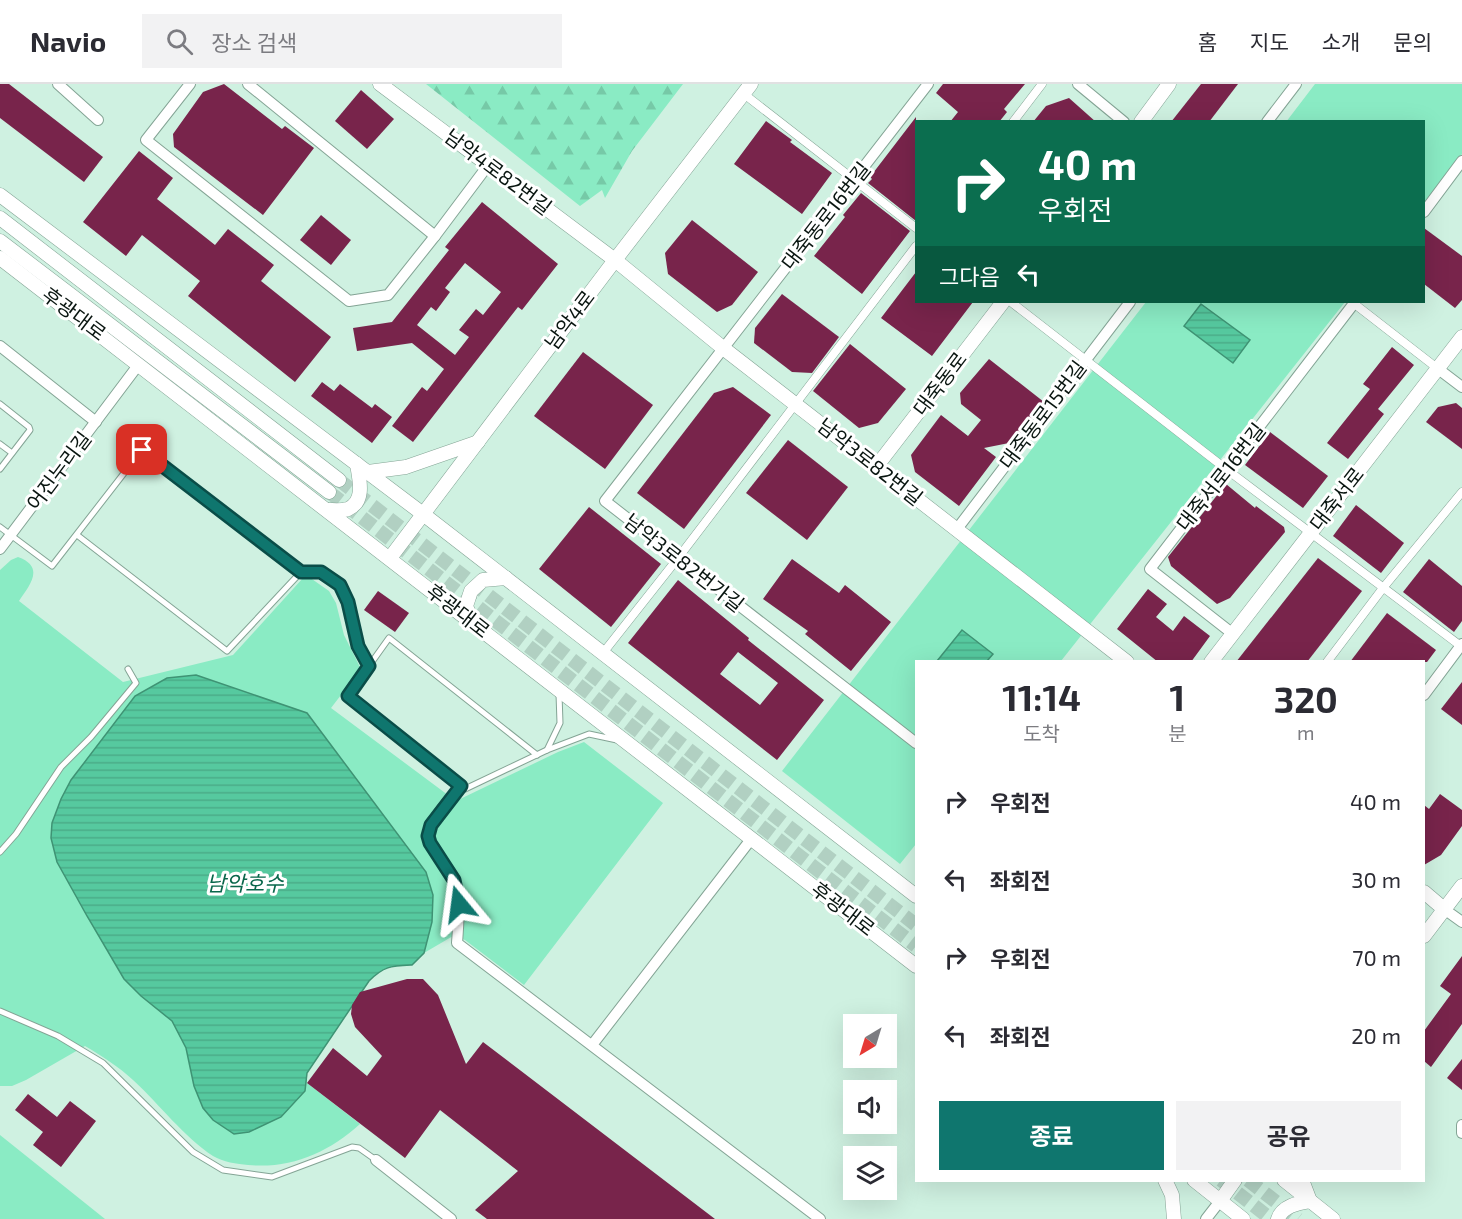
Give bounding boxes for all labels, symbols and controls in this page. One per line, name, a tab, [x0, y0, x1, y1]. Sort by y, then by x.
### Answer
search box	[142, 14, 562, 68]
text: Navio	[30, 24, 106, 58]
icon: search	[163, 25, 196, 58]
text: 장소 검색	[211, 29, 297, 55]
text: 홈	[1198, 29, 1217, 54]
text: 지도	[1250, 29, 1289, 54]
text: 소개	[1322, 29, 1360, 54]
text: 문의	[1393, 29, 1432, 54]
street label: 남악4로82번길	[440, 123, 557, 219]
text: 40 m	[1038, 138, 1137, 188]
icon: right	[939, 144, 1017, 222]
street label: 대죽동로16번길	[776, 157, 875, 274]
text: 우회전	[1038, 193, 1113, 225]
icon: left	[1012, 258, 1045, 291]
text: 그다음	[939, 263, 1000, 289]
street label: 후광대로	[38, 281, 111, 345]
street label: 남악4로	[539, 285, 599, 354]
street label: 대죽동로	[907, 347, 971, 420]
street label: 대죽동로15번길	[994, 356, 1091, 473]
street label: 남악3로82번길	[813, 413, 928, 510]
street label: 대죽서로16번길	[1171, 418, 1270, 535]
pin	[116, 424, 167, 475]
street label: 어진누리길	[21, 426, 95, 514]
icon: arrive	[125, 433, 158, 466]
street label: 대죽서로	[1304, 462, 1368, 535]
street label: 남악3로82번가길	[620, 508, 749, 616]
street label: 후광대로	[422, 578, 495, 642]
text: 11:14	[1002, 675, 1081, 718]
text: 1	[1170, 675, 1185, 718]
text: 320	[1274, 677, 1338, 720]
text: m	[1297, 720, 1315, 744]
text: 도착	[1023, 721, 1060, 745]
text: 분	[1168, 721, 1187, 745]
icon: right	[939, 785, 972, 818]
text: 40 m	[1350, 788, 1401, 814]
text: 우회전	[990, 789, 1051, 815]
icon: left	[939, 863, 972, 896]
text: 30 m	[1351, 866, 1401, 892]
text: 좌회전	[990, 867, 1051, 893]
water label: 남악호수	[206, 870, 284, 895]
position arrow	[427, 872, 491, 936]
street label: 후광대로	[807, 876, 880, 940]
icon: right	[939, 941, 972, 974]
text: 70 m	[1352, 944, 1401, 970]
text: 우회전	[990, 945, 1051, 971]
north arrow	[843, 1014, 897, 1068]
map controls	[843, 1014, 897, 1200]
icon: left	[939, 1019, 972, 1052]
text: 20 m	[1351, 1022, 1401, 1048]
text: 좌회전	[990, 1023, 1051, 1049]
button: sound	[843, 1080, 897, 1134]
button: 종료	[939, 1101, 1164, 1170]
button: 공유	[1176, 1101, 1401, 1170]
button: layers	[843, 1146, 897, 1200]

